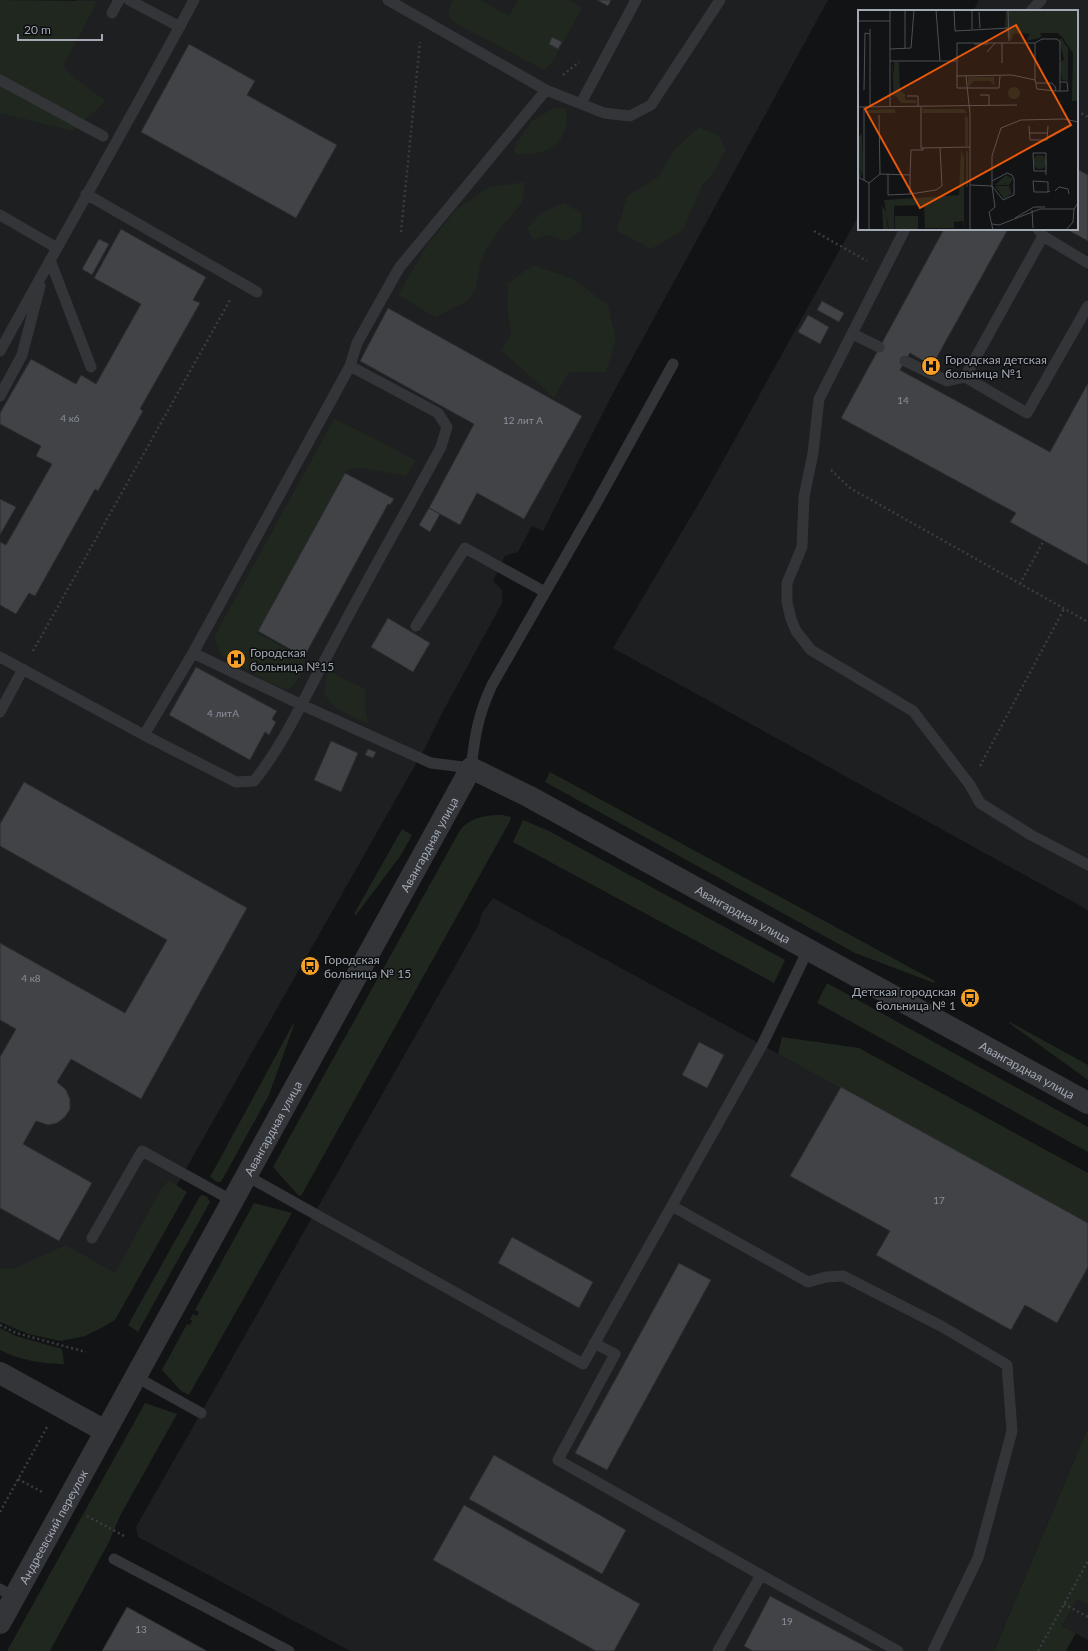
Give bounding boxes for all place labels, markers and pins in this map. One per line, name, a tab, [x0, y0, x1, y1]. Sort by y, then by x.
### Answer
place label: Городская детская больница №1	[945, 352, 1047, 381]
hospital icon: Городская детская больница №1	[920, 355, 942, 377]
place label: Городская больница №15	[250, 645, 334, 674]
hospital icon: Городская больница №15	[225, 648, 247, 670]
place label: Городская больница № 15	[324, 952, 411, 981]
bus stop icon: Городская больница № 15	[299, 955, 321, 977]
place label: Детская городская больница № 1	[852, 984, 956, 1013]
bus stop icon: Детская городская больница № 1	[959, 987, 981, 1009]

